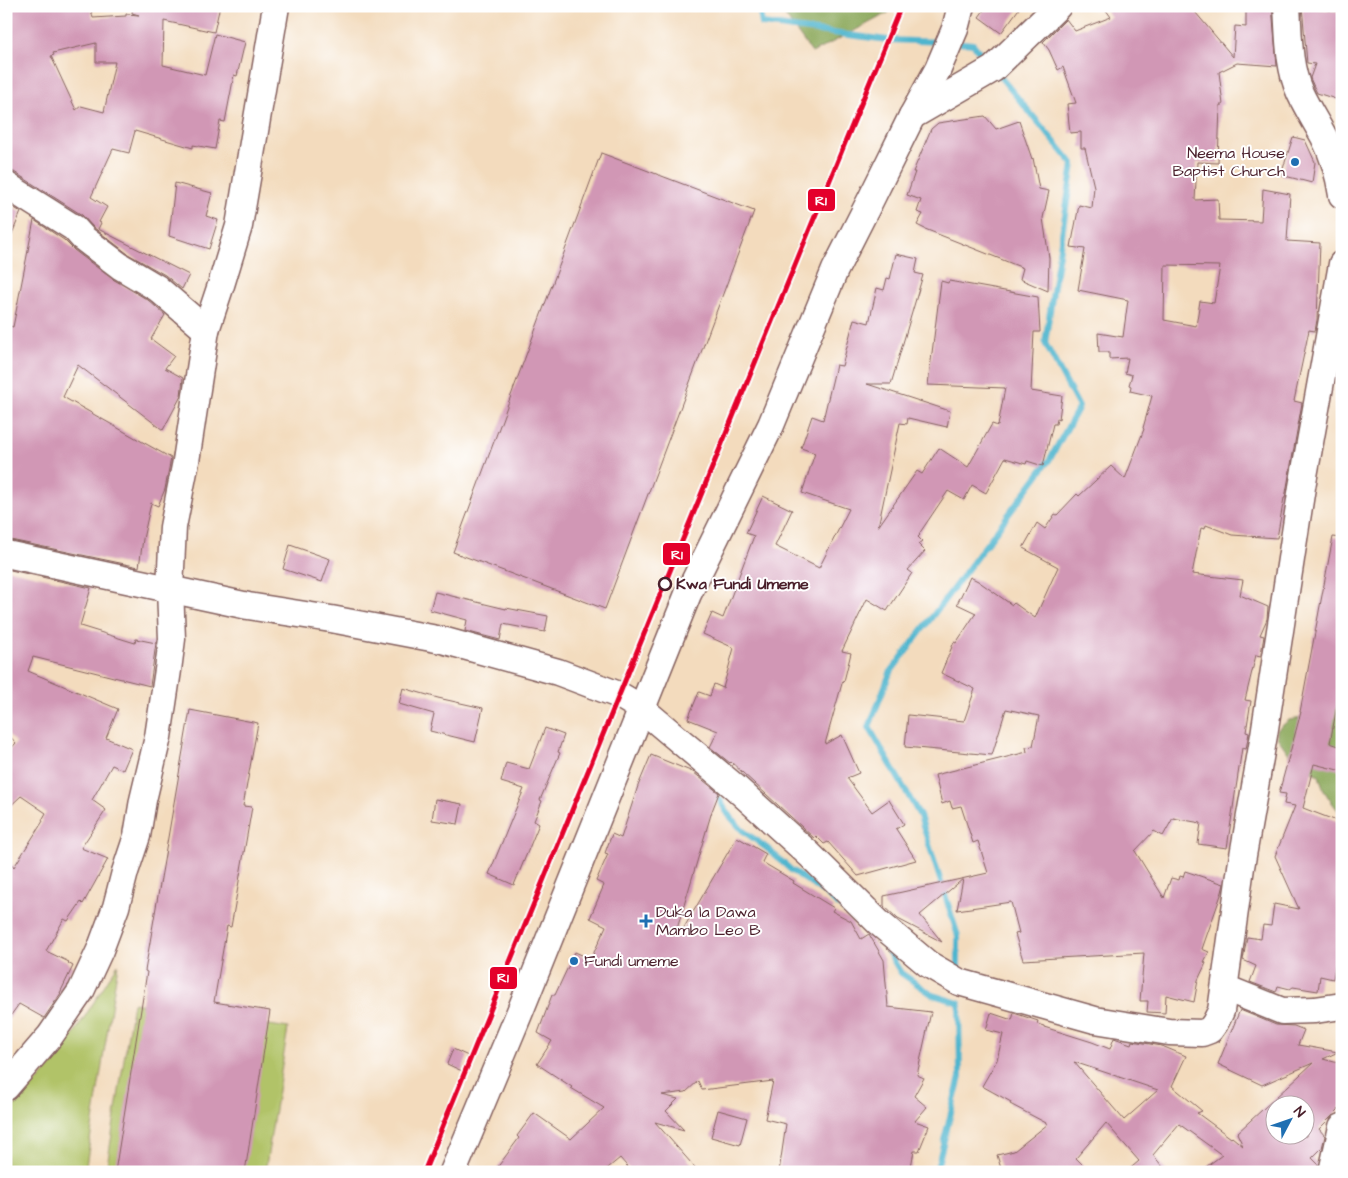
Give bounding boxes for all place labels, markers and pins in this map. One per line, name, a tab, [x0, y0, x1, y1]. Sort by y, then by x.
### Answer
place label: Neema House Baptist Church	[1173, 142, 1285, 182]
marker: Neema House Baptist Church	[1289, 156, 1301, 168]
place label: Kwa Fundi Umeme	[676, 573, 809, 595]
marker: Kwa Fundi Umeme	[658, 577, 672, 591]
place label: Duka la Dawa Mambo Leo B	[656, 901, 761, 941]
marker: Duka la Dawa Mambo Leo B	[640, 915, 652, 927]
place label: Fundi umeme	[584, 950, 679, 972]
marker: Fundi umeme	[568, 955, 580, 967]

